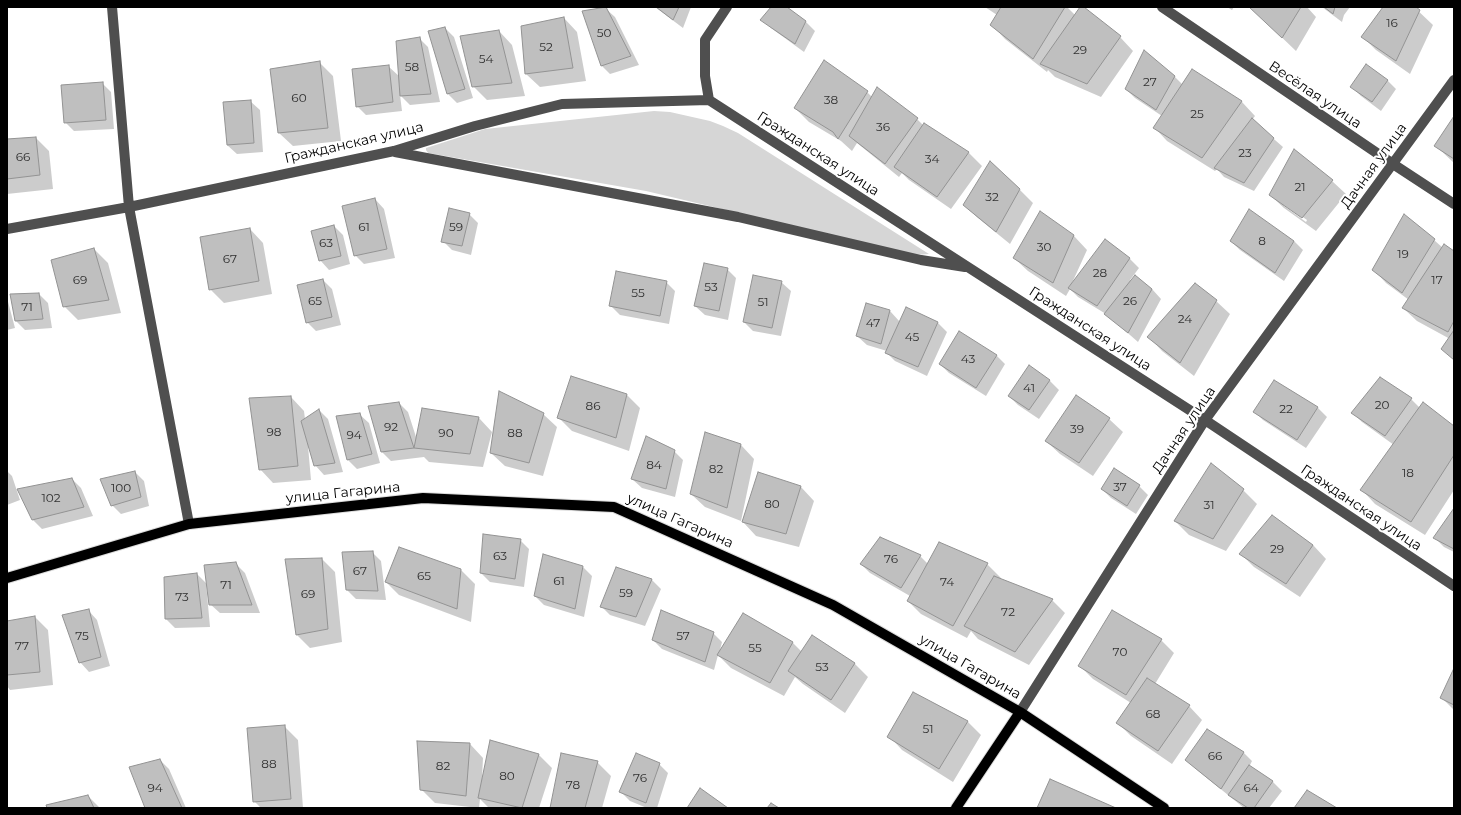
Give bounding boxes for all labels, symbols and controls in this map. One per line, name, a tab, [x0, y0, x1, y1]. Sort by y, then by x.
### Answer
house number: 16	[1386, 16, 1398, 30]
house number: 50	[597, 26, 611, 40]
house number: 52	[539, 40, 553, 54]
house number: 29	[1073, 43, 1087, 57]
house number: 54	[479, 52, 493, 66]
street label: Весёлая улица	[1265, 58, 1365, 132]
house number: 58	[405, 60, 419, 74]
house number: 27	[1143, 75, 1157, 89]
house number: 60	[291, 91, 307, 105]
house number: 38	[824, 93, 838, 107]
house number: 25	[1190, 107, 1204, 121]
street label: Гражданская улица	[754, 108, 882, 200]
street label: Гражданская улица	[283, 119, 425, 167]
house number: 36	[876, 120, 890, 134]
street label: Дачная улица	[1337, 120, 1411, 212]
house number: 23	[1238, 146, 1252, 160]
house number: 66	[16, 150, 30, 164]
house number: 34	[925, 152, 939, 166]
house number: 21	[1294, 180, 1306, 194]
house number: 32	[985, 190, 999, 204]
house number: 61	[358, 220, 370, 234]
house number: 59	[449, 220, 463, 234]
house number: 8	[1258, 234, 1266, 248]
house number: 63	[319, 236, 333, 250]
house number: 30	[1037, 240, 1051, 254]
house number: 19	[1397, 247, 1409, 261]
house number: 67	[223, 252, 237, 266]
house number: 28	[1093, 266, 1107, 280]
house number: 69	[73, 273, 87, 287]
house number: 17	[1431, 273, 1443, 287]
house number: 53	[704, 280, 718, 294]
street label: Гражданская улица	[1026, 283, 1154, 375]
house number: 55	[631, 286, 645, 300]
house number: 65	[308, 294, 322, 308]
house number: 26	[1123, 294, 1137, 308]
house number: 51	[757, 295, 769, 309]
house number: 71	[21, 300, 33, 314]
house number: 24	[1178, 312, 1192, 326]
house number: 47	[866, 316, 880, 330]
house number: 45	[905, 330, 919, 344]
house number: 43	[961, 352, 975, 366]
house number: 41	[1023, 381, 1035, 395]
street label: Дачная улица	[1149, 383, 1219, 477]
house number: 20	[1375, 398, 1389, 412]
house number: 86	[586, 399, 600, 413]
house number: 22	[1279, 402, 1293, 416]
house number: 92	[384, 420, 398, 434]
house number: 39	[1070, 422, 1084, 436]
house number: 98	[267, 425, 281, 439]
house number: 90	[438, 426, 454, 440]
house number: 88	[507, 426, 523, 440]
house number: 94	[346, 428, 362, 442]
house number: 84	[646, 458, 662, 472]
street label: Гражданская улица	[1297, 461, 1425, 555]
house number: 82	[709, 462, 723, 476]
house number: 18	[1402, 466, 1414, 480]
street label: улица Гагарина	[285, 479, 401, 507]
house number: 37	[1113, 480, 1127, 494]
house number: 100	[111, 481, 131, 495]
street label: улица Гагарина	[624, 490, 736, 552]
house number: 102	[41, 491, 61, 505]
house number: 80	[764, 497, 780, 511]
house number: 31	[1203, 498, 1215, 512]
house number: 29	[1270, 542, 1284, 556]
house number: 63	[493, 549, 507, 563]
house number: 76	[884, 552, 898, 566]
house number: 67	[353, 564, 367, 578]
house number: 65	[417, 569, 431, 583]
house number: 61	[553, 574, 565, 588]
house number: 74	[940, 575, 954, 589]
house number: 71	[220, 578, 232, 592]
house number: 59	[619, 586, 633, 600]
house number: 69	[301, 587, 315, 601]
house number: 73	[175, 590, 189, 604]
house number: 72	[1001, 605, 1015, 619]
house number: 75	[75, 629, 89, 643]
house number: 57	[676, 629, 690, 643]
street label: улица Гагарина	[916, 631, 1024, 703]
house number: 77	[15, 639, 29, 653]
house number: 55	[748, 641, 762, 655]
house number: 70	[1113, 645, 1127, 659]
house number: 53	[815, 660, 829, 674]
house number: 68	[1146, 707, 1160, 721]
house number: 51	[922, 722, 934, 736]
house number: 66	[1208, 749, 1222, 763]
house number: 88	[261, 757, 277, 771]
house number: 82	[436, 759, 450, 773]
house number: 80	[499, 769, 515, 783]
house number: 76	[633, 771, 647, 785]
house number: 78	[566, 778, 580, 792]
house number: 94	[147, 781, 163, 795]
house number: 64	[1243, 781, 1259, 795]

